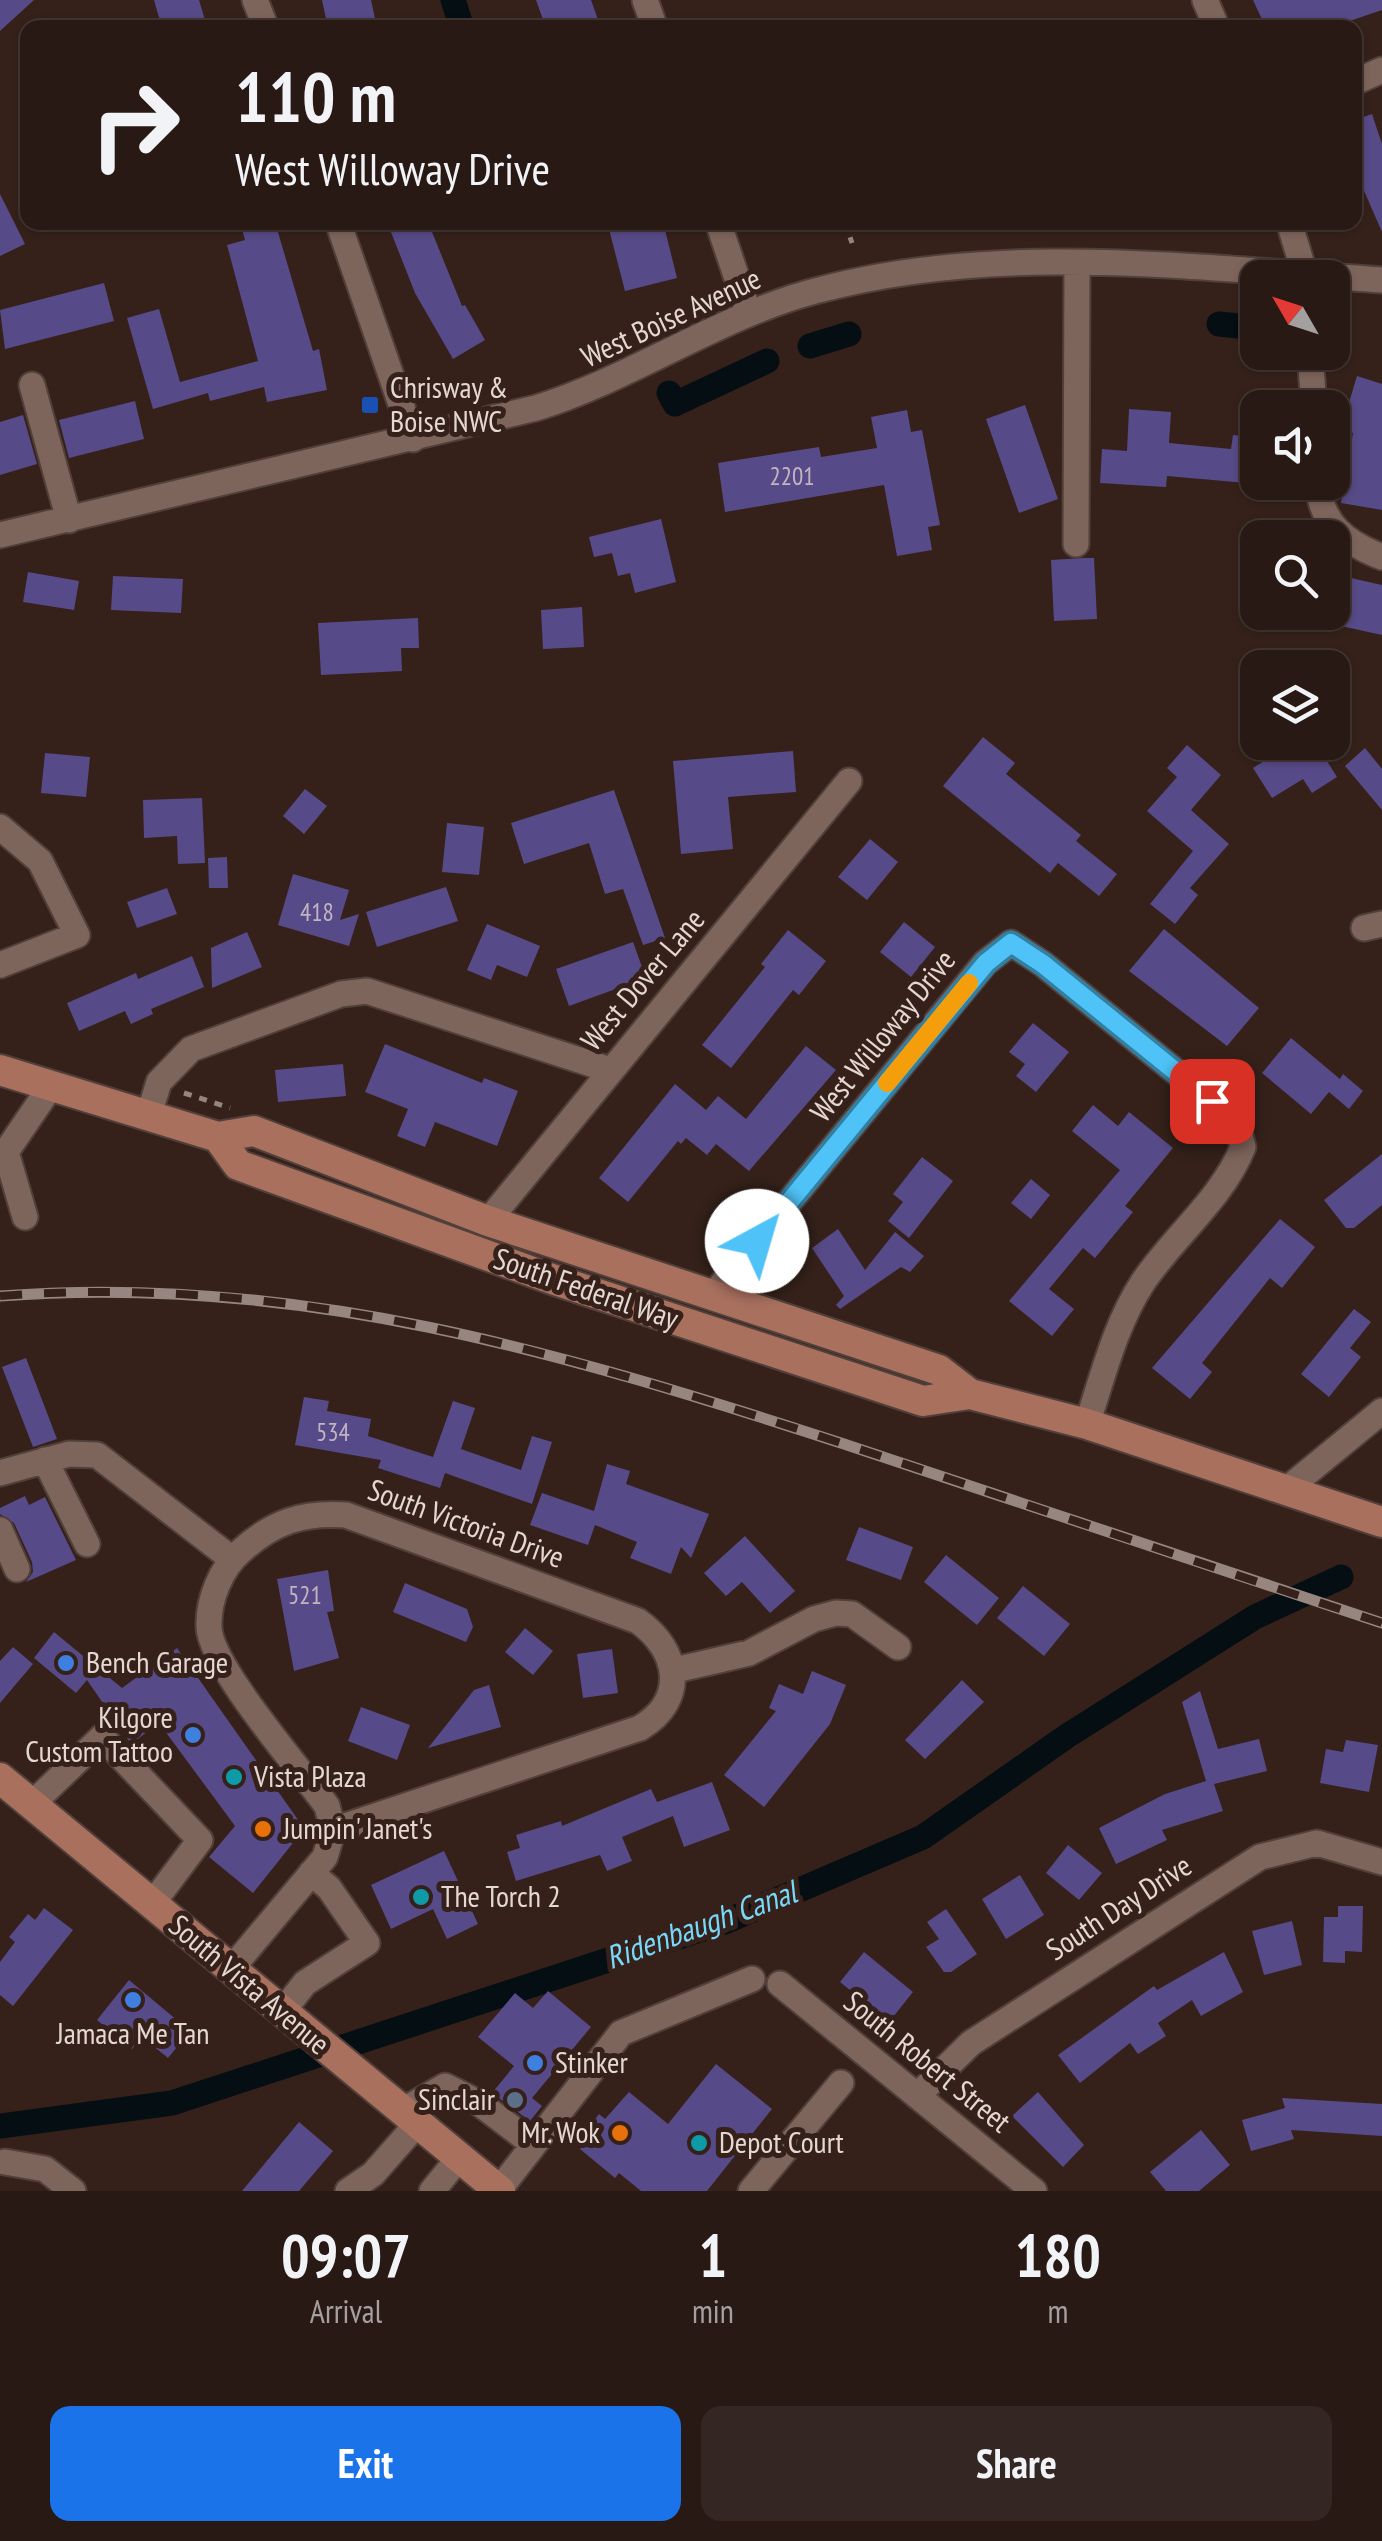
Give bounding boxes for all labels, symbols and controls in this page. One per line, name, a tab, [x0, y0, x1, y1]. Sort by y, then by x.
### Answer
text: 110 m	[235, 51, 396, 141]
icon: right	[70, 60, 200, 190]
text: West Willoway Drive	[235, 139, 550, 197]
street label: West Boise Avenue	[574, 258, 766, 375]
north arrow	[1240, 260, 1350, 370]
map controls	[1240, 260, 1350, 760]
place label: Chrisway & Boise NWC	[390, 367, 508, 440]
button: sound	[1240, 390, 1350, 500]
marker: Chrisway & Boise NWC	[359, 394, 381, 416]
house number: 2201	[769, 460, 815, 492]
button: search	[1240, 520, 1350, 630]
button: layers	[1240, 650, 1350, 760]
house number: 418	[300, 896, 334, 928]
street label: West Dover Lane	[571, 900, 712, 1058]
street label: West Willoway Drive	[801, 941, 963, 1129]
pin	[1170, 1059, 1255, 1144]
icon: arrive	[1185, 1074, 1240, 1129]
position arrow	[705, 1189, 809, 1293]
street label: South Federal Way	[489, 1238, 684, 1338]
house number: 534	[316, 1416, 350, 1448]
street label: South Victoria Drive	[363, 1469, 570, 1576]
house number: 521	[288, 1579, 322, 1611]
place label: Bench Garage	[86, 1642, 228, 1681]
marker: Bench Garage	[55, 1652, 77, 1674]
place label: Kilgore Custom Tattoo	[25, 1697, 173, 1770]
marker: Kilgore Custom Tattoo	[182, 1724, 204, 1746]
place label: Vista Plaza	[253, 1756, 366, 1795]
marker: Vista Plaza	[223, 1766, 245, 1788]
place label: Jumpin' Janet's	[282, 1808, 432, 1847]
marker: Jumpin' Janet's	[252, 1818, 274, 1840]
street label: South Day Drive	[1038, 1845, 1198, 1968]
water label: Ridenbaugh Canal	[599, 1869, 804, 1978]
place label: The Torch 2	[441, 1876, 561, 1915]
marker: The Torch 2	[410, 1886, 432, 1908]
street label: South Vista Avenue	[162, 1905, 338, 2062]
street label: South Robert Street	[836, 1982, 1020, 2141]
marker: Jamaca Me Tan	[122, 1989, 144, 2011]
place label: Jamaca Me Tan	[56, 2013, 209, 2052]
place label: Stinker	[555, 2042, 628, 2081]
marker: Stinker	[524, 2052, 546, 2074]
place label: Sinclair	[418, 2079, 496, 2118]
marker: Sinclair	[504, 2089, 526, 2111]
place label: Mr. Wok	[521, 2112, 600, 2151]
marker: Mr. Wok	[609, 2122, 631, 2144]
place label: Depot Court	[719, 2122, 845, 2161]
marker: Depot Court	[688, 2132, 710, 2154]
text: 09:07	[281, 2216, 411, 2294]
text: 1	[699, 2216, 727, 2294]
text: 180	[1015, 2216, 1101, 2294]
text: Arrival	[310, 2290, 382, 2332]
text: min	[692, 2290, 734, 2332]
text: m	[1047, 2290, 1068, 2332]
button: Exit	[50, 2406, 681, 2521]
button: Share	[701, 2406, 1332, 2521]

